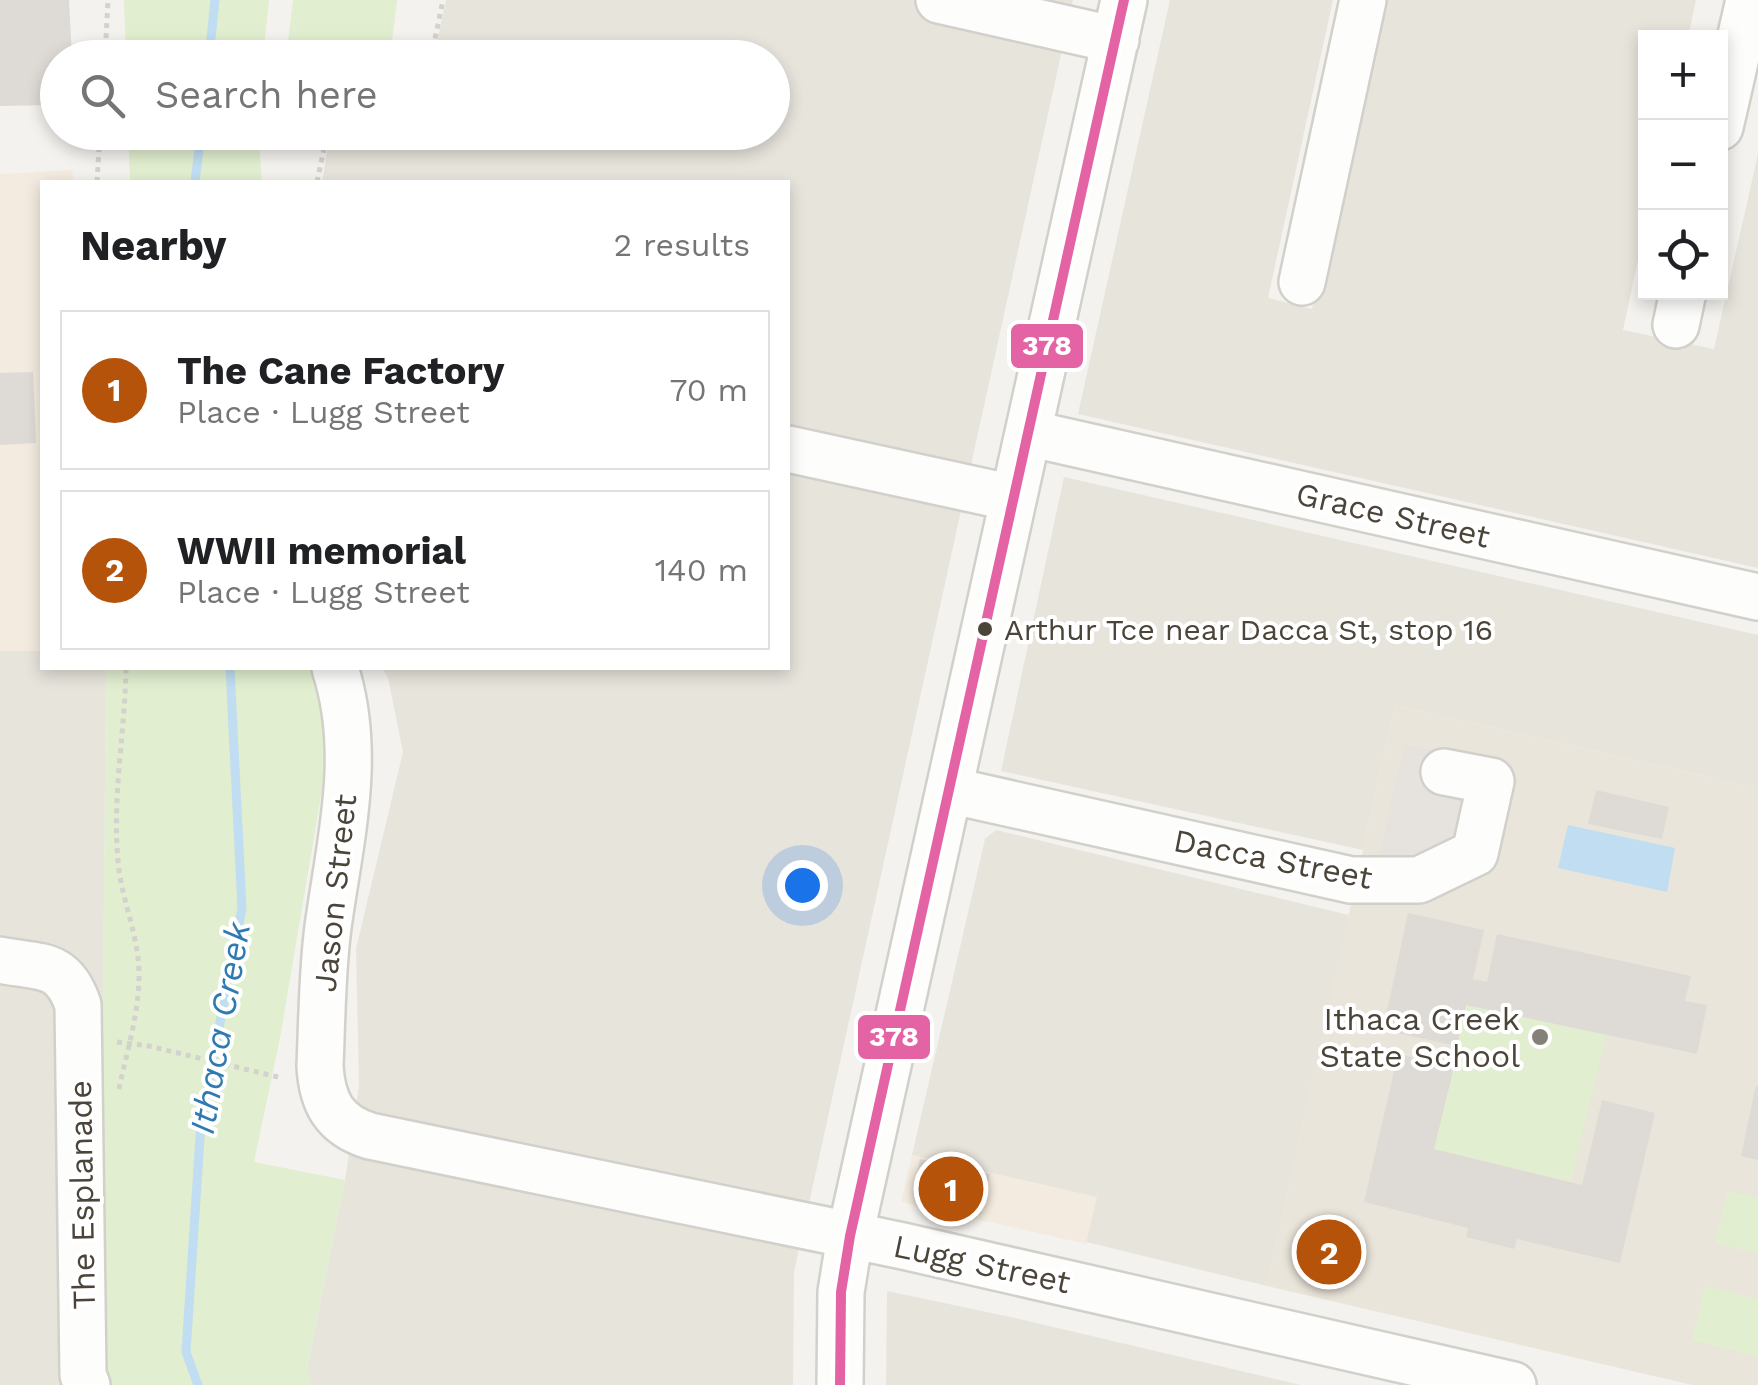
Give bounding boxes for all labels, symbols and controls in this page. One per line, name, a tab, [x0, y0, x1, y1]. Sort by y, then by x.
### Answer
map controls	[1638, 30, 1728, 300]
button: +	[1638, 30, 1728, 120]
search box	[40, 40, 790, 150]
icon: search	[75, 68, 130, 123]
text: Search here	[155, 73, 378, 117]
button: −	[1638, 120, 1728, 210]
button: locate	[1638, 210, 1728, 300]
text: Nearby	[80, 221, 227, 270]
text: 2 results	[613, 226, 750, 264]
line badge: 378	[1009, 322, 1085, 370]
text: 378	[1022, 329, 1072, 362]
text: The Cane Factory	[177, 349, 504, 393]
text: 1	[108, 371, 121, 409]
text: 70 m	[669, 371, 748, 409]
text: Place · Lugg Street	[177, 393, 470, 431]
street label: Grace Street	[1292, 474, 1494, 556]
text: WWII memorial	[177, 529, 466, 573]
text: 2	[105, 551, 124, 589]
text: 140 m	[655, 551, 748, 589]
text: Place · Lugg Street	[177, 573, 470, 611]
place label: Arthur Tce near Dacca St, stop 16	[1004, 612, 1493, 647]
marker: Arthur Tce near Dacca St, stop 16	[975, 619, 995, 639]
street label: Jason Street	[306, 792, 364, 994]
street label: Dacca Street	[1170, 821, 1376, 897]
your location	[777, 860, 828, 911]
water label: Ithaca Creek	[181, 918, 259, 1137]
place label: Ithaca Creek State School	[1319, 1000, 1520, 1075]
line badge: 378	[856, 1013, 932, 1061]
text: 378	[869, 1020, 919, 1053]
marker: Ithaca Creek State School	[1529, 1026, 1551, 1048]
street label: The Esplanade	[61, 1080, 103, 1310]
pin: 1	[918, 1152, 984, 1226]
pin: 2	[1296, 1214, 1362, 1290]
street label: Lugg Street	[890, 1227, 1074, 1301]

